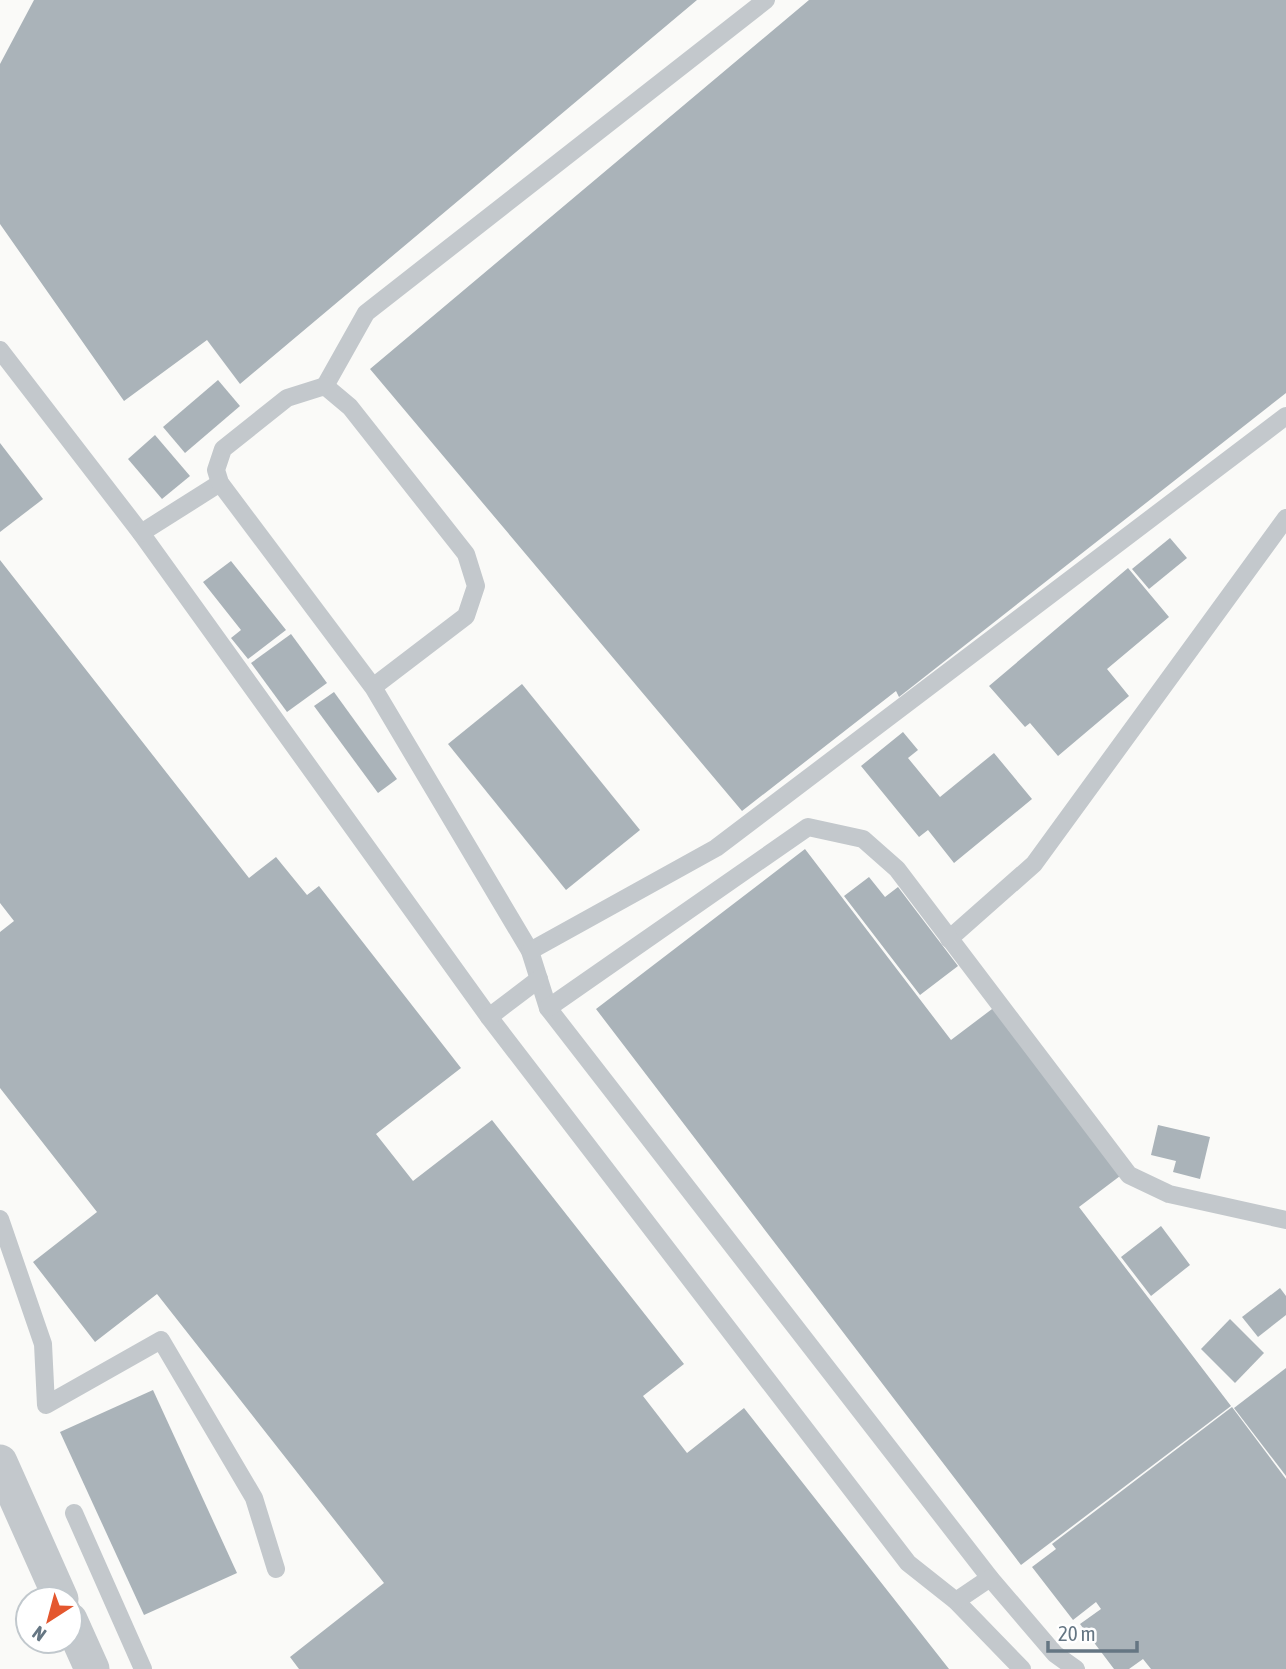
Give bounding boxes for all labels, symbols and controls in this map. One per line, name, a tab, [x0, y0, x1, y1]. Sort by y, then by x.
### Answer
north arrow	[14, 1585, 84, 1655]
scale bar	[1048, 1610, 1137, 1654]
text: 20 m	[1058, 1621, 1096, 1645]
text: N	[28, 1622, 50, 1646]

